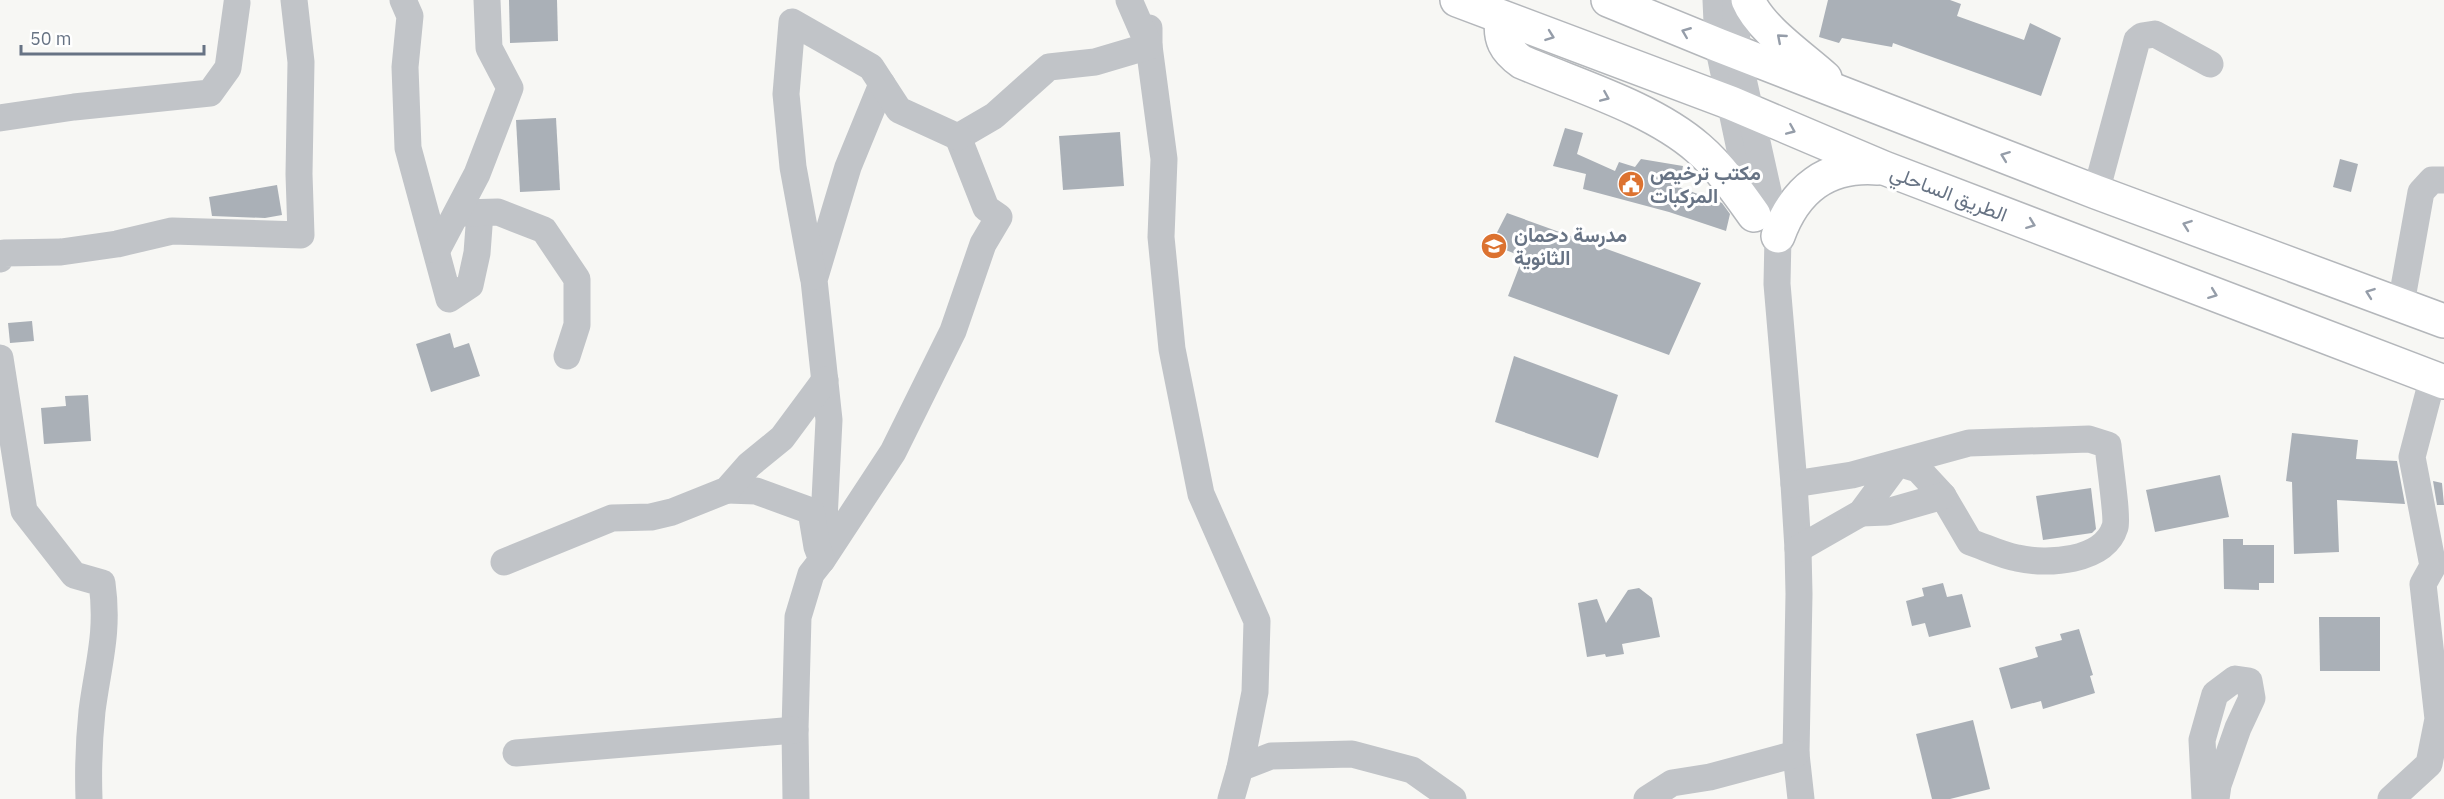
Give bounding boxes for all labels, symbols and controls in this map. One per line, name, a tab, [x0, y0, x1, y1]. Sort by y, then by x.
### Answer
scale bar	[21, 18, 204, 56]
text: 50 m	[30, 27, 72, 50]
one-way arrow	[1681, 27, 1692, 39]
one-way arrow	[1545, 29, 1555, 42]
one-way arrow	[1777, 34, 1787, 45]
one-way arrow	[1599, 90, 1610, 102]
one-way arrow	[1785, 122, 1796, 134]
one-way arrow	[2000, 151, 2011, 163]
street label: الطريق الساحلي	[1885, 158, 2011, 231]
place label: مكتب ترخيص المركبات	[1650, 159, 1761, 209]
public building icon: مكتب ترخيص المركبات	[1616, 169, 1646, 199]
one-way arrow	[2025, 217, 2036, 229]
one-way arrow	[2182, 220, 2193, 233]
place label: مدرسة دحمان الثانوية	[1514, 221, 1627, 271]
school or university icon: مدرسة دحمان الثانوية	[1479, 231, 1509, 261]
one-way arrow	[2207, 286, 2218, 299]
one-way arrow	[2365, 287, 2376, 300]

